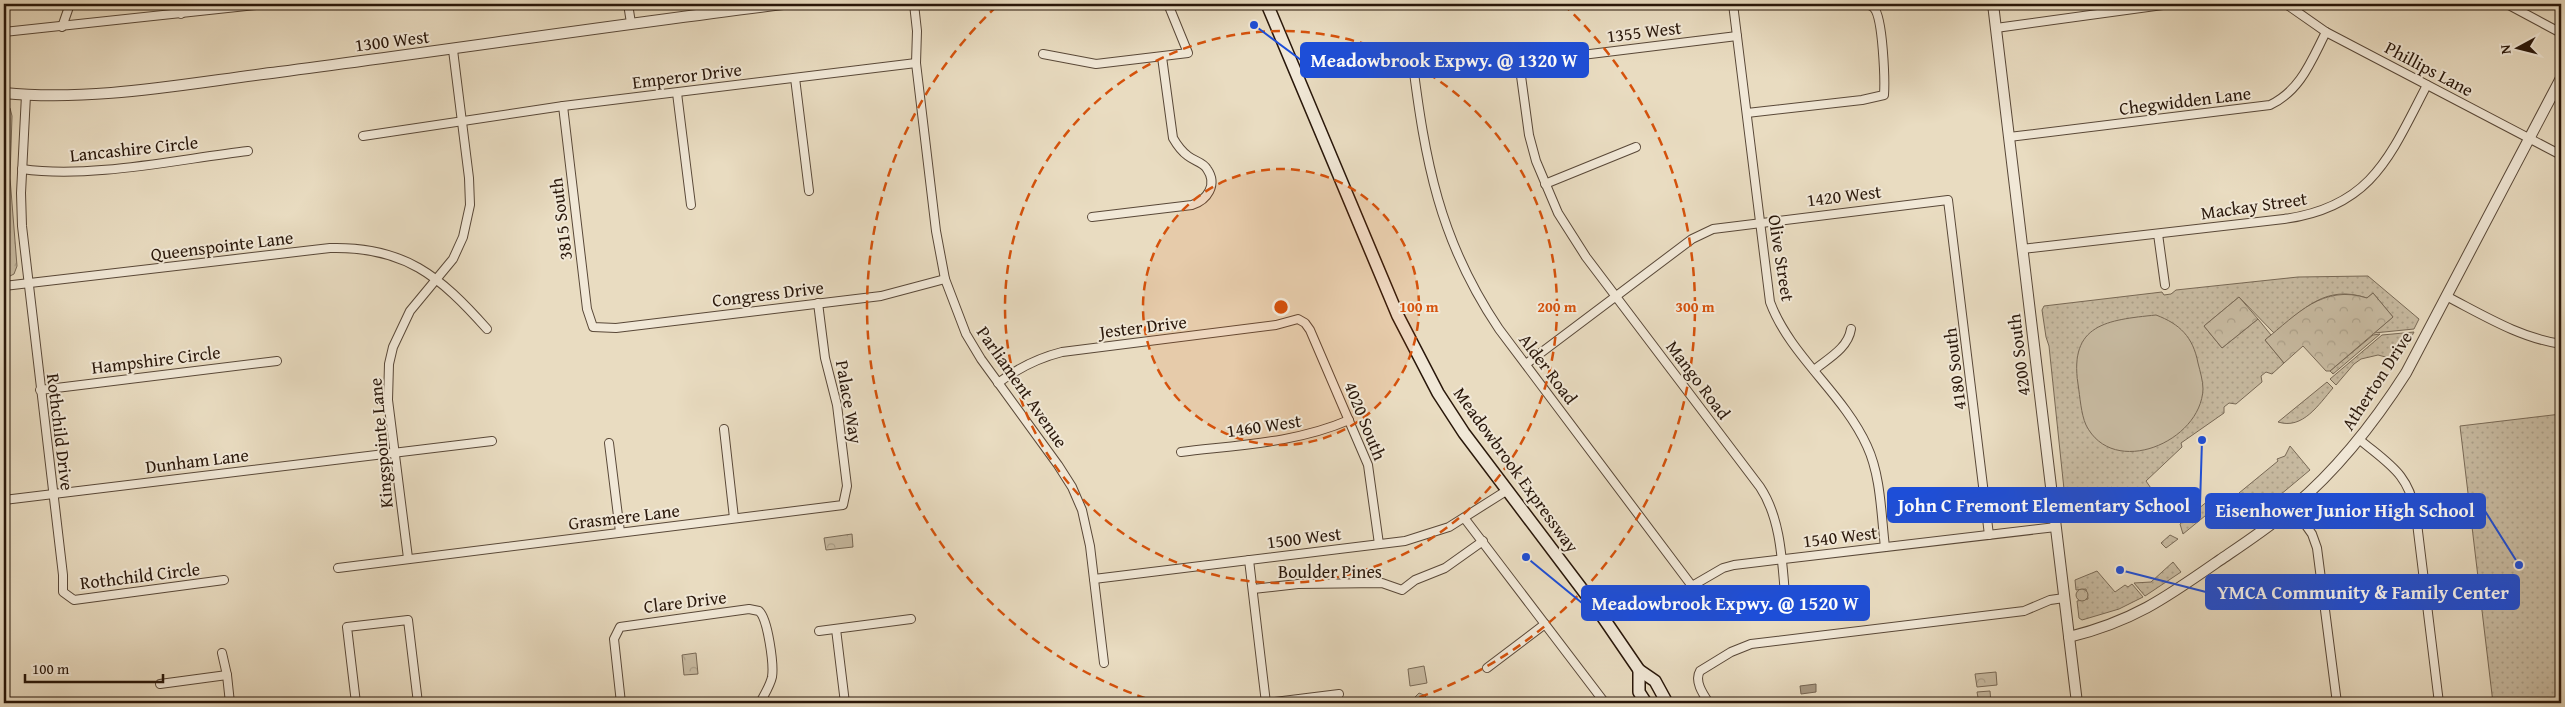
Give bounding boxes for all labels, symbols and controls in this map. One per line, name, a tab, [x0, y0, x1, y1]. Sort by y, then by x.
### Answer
street label: 1355 West	[1605, 13, 1684, 49]
street label: 1300 West	[353, 22, 432, 58]
north arrow	[2492, 22, 2542, 72]
street label: Phillips Lane	[2380, 34, 2478, 103]
callout: Meadowbrook Expwy. @ 1320 W	[1301, 43, 1588, 77]
text: N	[2495, 43, 2516, 55]
text: Meadowbrook Expwy. @ 1320 W	[1311, 46, 1578, 74]
street label: Emperor Drive	[631, 55, 743, 96]
street label: Chegwidden Lane	[2117, 79, 2252, 122]
street label: Lancashire Circle	[68, 128, 199, 169]
street label: 3815 South	[542, 176, 579, 262]
street label: 1420 West	[1805, 177, 1884, 213]
street label: Mackay Street	[2199, 185, 2309, 226]
street label: Olive Street	[1761, 213, 1802, 304]
street label: Queenspointe Lane	[149, 223, 295, 268]
street label: Congress Drive	[711, 273, 825, 314]
text: 100 m	[1399, 296, 1439, 317]
text: 200 m	[1537, 296, 1577, 317]
text: 300 m	[1675, 296, 1715, 317]
centre of rings	[1272, 298, 1290, 316]
street label: Jester Drive	[1096, 308, 1188, 345]
street label: 4200 South	[2000, 312, 2037, 398]
street label: Parliament Avenue	[970, 320, 1075, 453]
street label: 4180 South	[1936, 326, 1973, 412]
street label: Atherton Drive	[2334, 326, 2419, 436]
street label: Alder Road	[1513, 327, 1584, 410]
street label: Mango Road	[1660, 334, 1737, 425]
street label: Hampshire Circle	[90, 338, 222, 381]
street label: Palace Way	[829, 358, 870, 446]
street label: Rothchild Drive	[40, 372, 81, 492]
street label: Kingspointe Lane	[361, 377, 400, 509]
street label: 4020 South	[1337, 377, 1393, 464]
street label: Meadowbrook Expressway	[1447, 381, 1586, 558]
street label: 1460 West	[1225, 407, 1304, 444]
street label: Dunham Lane	[144, 441, 250, 480]
callout: John C Fremont Elementary School	[1888, 488, 2200, 522]
text: John C Fremont Elementary School	[1895, 491, 2190, 519]
callout: Eisenhower Junior High School	[2206, 494, 2485, 528]
street label: Grasmere Lane	[567, 496, 681, 537]
text: Eisenhower Junior High School	[2215, 496, 2475, 524]
street label: 1540 West	[1801, 518, 1880, 554]
street label: 1500 West	[1265, 519, 1344, 555]
street label: Rothchild Circle	[78, 555, 201, 596]
street label: Boulder Pines	[1278, 558, 1382, 585]
callout: YMCA Community & Family Center	[2206, 575, 2519, 609]
text: YMCA Community & Family Center	[2217, 578, 2509, 606]
street label: Clare Drive	[642, 583, 728, 620]
callout: Meadowbrook Expwy. @ 1520 W	[1582, 586, 1869, 620]
text: Meadowbrook Expwy. @ 1520 W	[1592, 589, 1859, 617]
scale bar	[25, 652, 162, 684]
text: 100 m	[32, 658, 70, 679]

